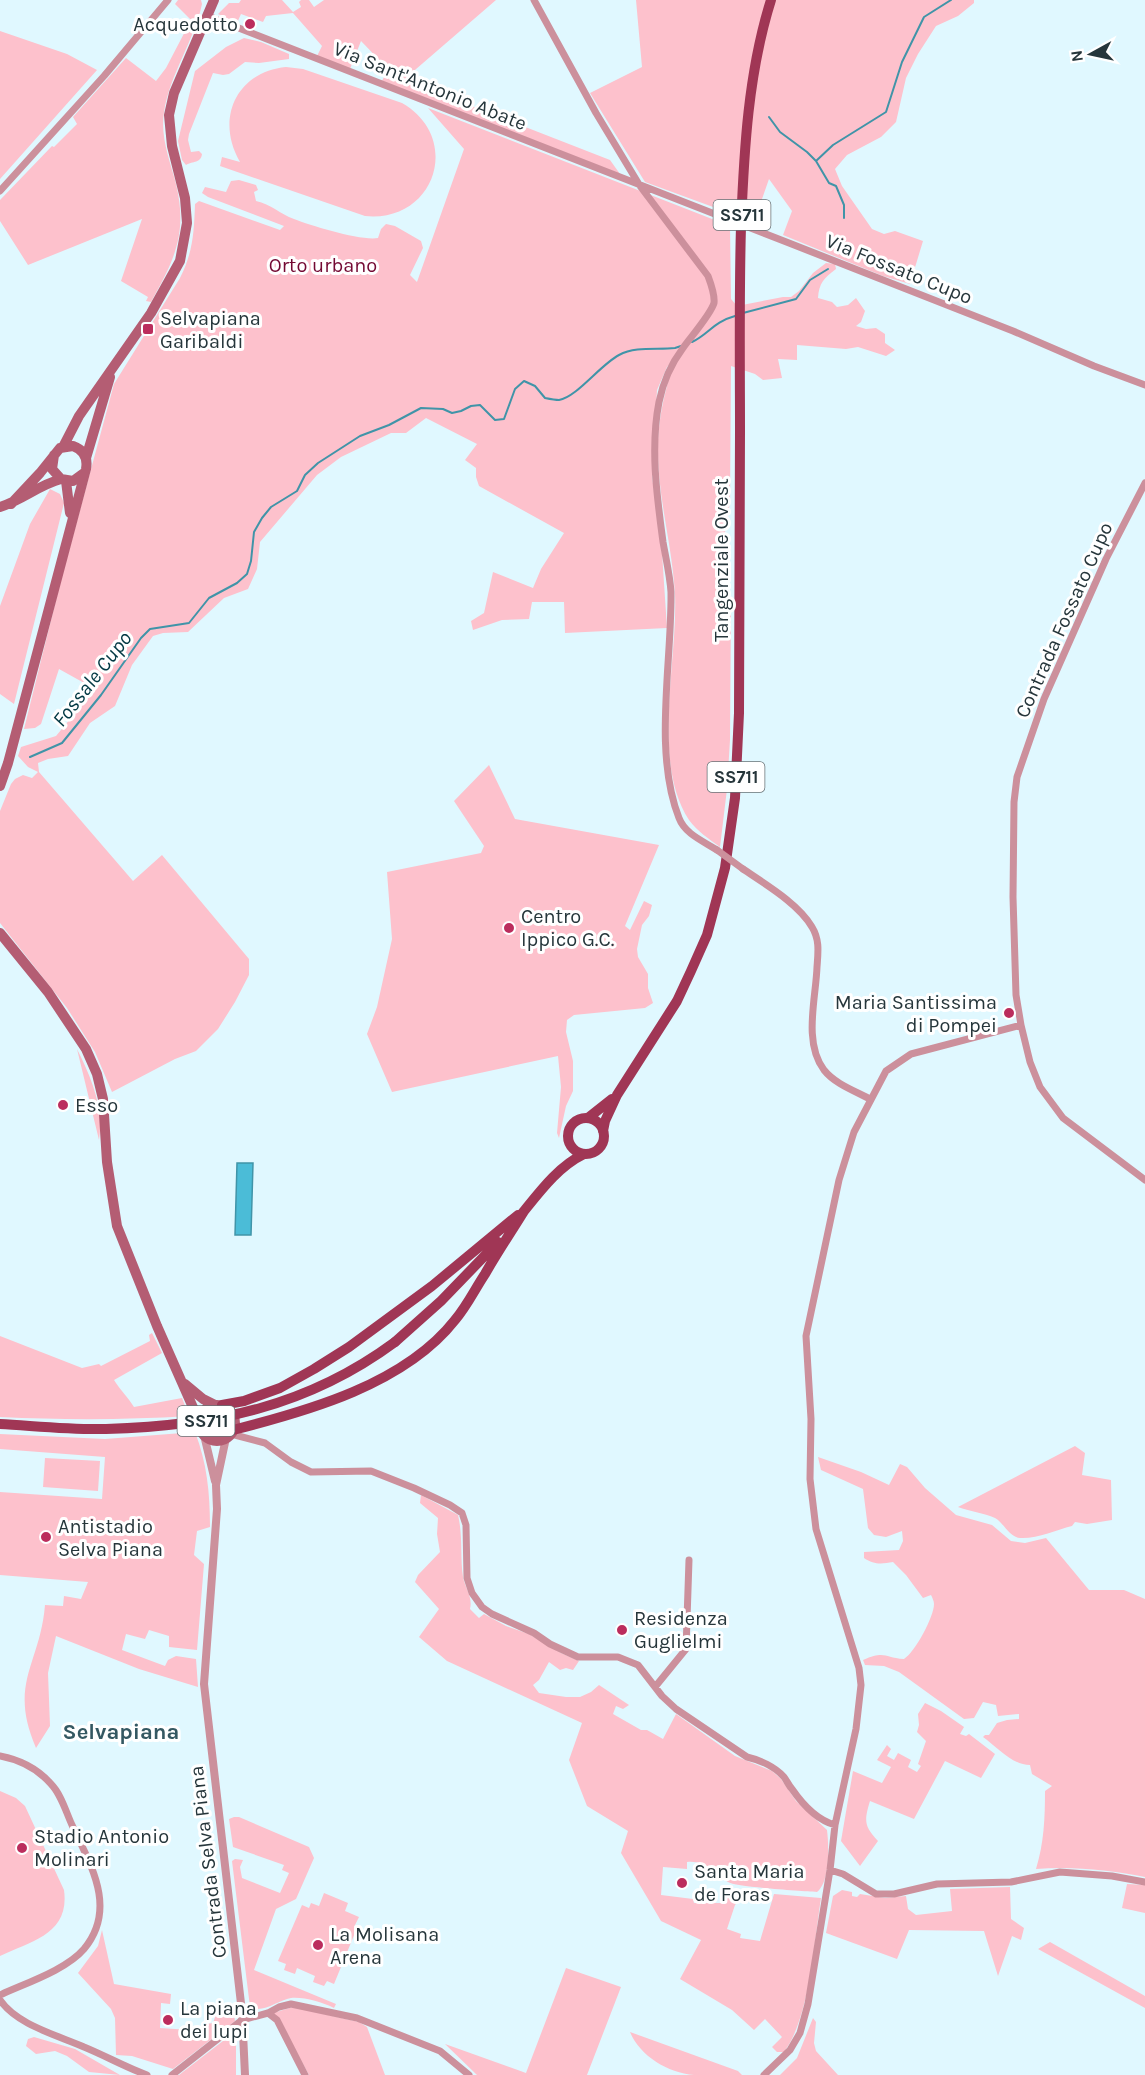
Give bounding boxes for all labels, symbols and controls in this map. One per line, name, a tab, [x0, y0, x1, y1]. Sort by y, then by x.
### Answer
place label: Acquedotto	[133, 13, 238, 36]
marker: Acquedotto	[243, 17, 257, 31]
north arrow	[1061, 24, 1121, 84]
street label: Via Sant'Antonio Abate	[330, 37, 530, 135]
text: N	[1066, 49, 1087, 63]
road number: SS711	[714, 200, 771, 230]
street label: Via Fossato Cupo	[822, 229, 976, 309]
park label: Orto urbano	[269, 254, 377, 277]
place label: Selvapiana Garibaldi	[160, 307, 261, 353]
marker: Selvapiana Garibaldi	[141, 322, 155, 336]
street label: Tangenziale Ovest	[710, 478, 733, 642]
street label: Contrada Fossato Cupo	[1010, 519, 1118, 721]
water label: Fossale Cupo	[47, 626, 137, 731]
road number: SS711	[708, 762, 764, 792]
place label: Centro Ippico G.C.	[521, 905, 614, 951]
marker: Centro Ippico G.C.	[502, 921, 516, 935]
place label: Maria Santissima di Pompei	[835, 991, 997, 1037]
marker: Maria Santissima di Pompei	[1002, 1006, 1016, 1020]
place label: Esso	[75, 1094, 118, 1117]
marker: Esso	[56, 1098, 70, 1112]
road number: SS711	[178, 1406, 234, 1436]
place label: Antistadio Selva Piana	[58, 1515, 163, 1561]
marker: Antistadio Selva Piana	[39, 1530, 53, 1544]
place label: Residenza Guglielmi	[634, 1607, 728, 1653]
marker: Residenza Guglielmi	[615, 1623, 629, 1637]
district label: Selvapiana	[63, 1719, 179, 1745]
street label: Contrada Selva Piana	[185, 1765, 231, 1959]
place label: Stadio Antonio Molinari	[34, 1825, 169, 1871]
marker: Stadio Antonio Molinari	[15, 1841, 29, 1855]
place label: Santa Maria de Foras	[694, 1860, 805, 1906]
marker: Santa Maria de Foras	[675, 1876, 689, 1890]
place label: La Molisana Arena	[330, 1923, 439, 1969]
marker: La Molisana Arena	[311, 1938, 325, 1952]
place label: La piana dei lupi	[180, 1997, 257, 2043]
marker: La piana dei lupi	[161, 2013, 175, 2027]

